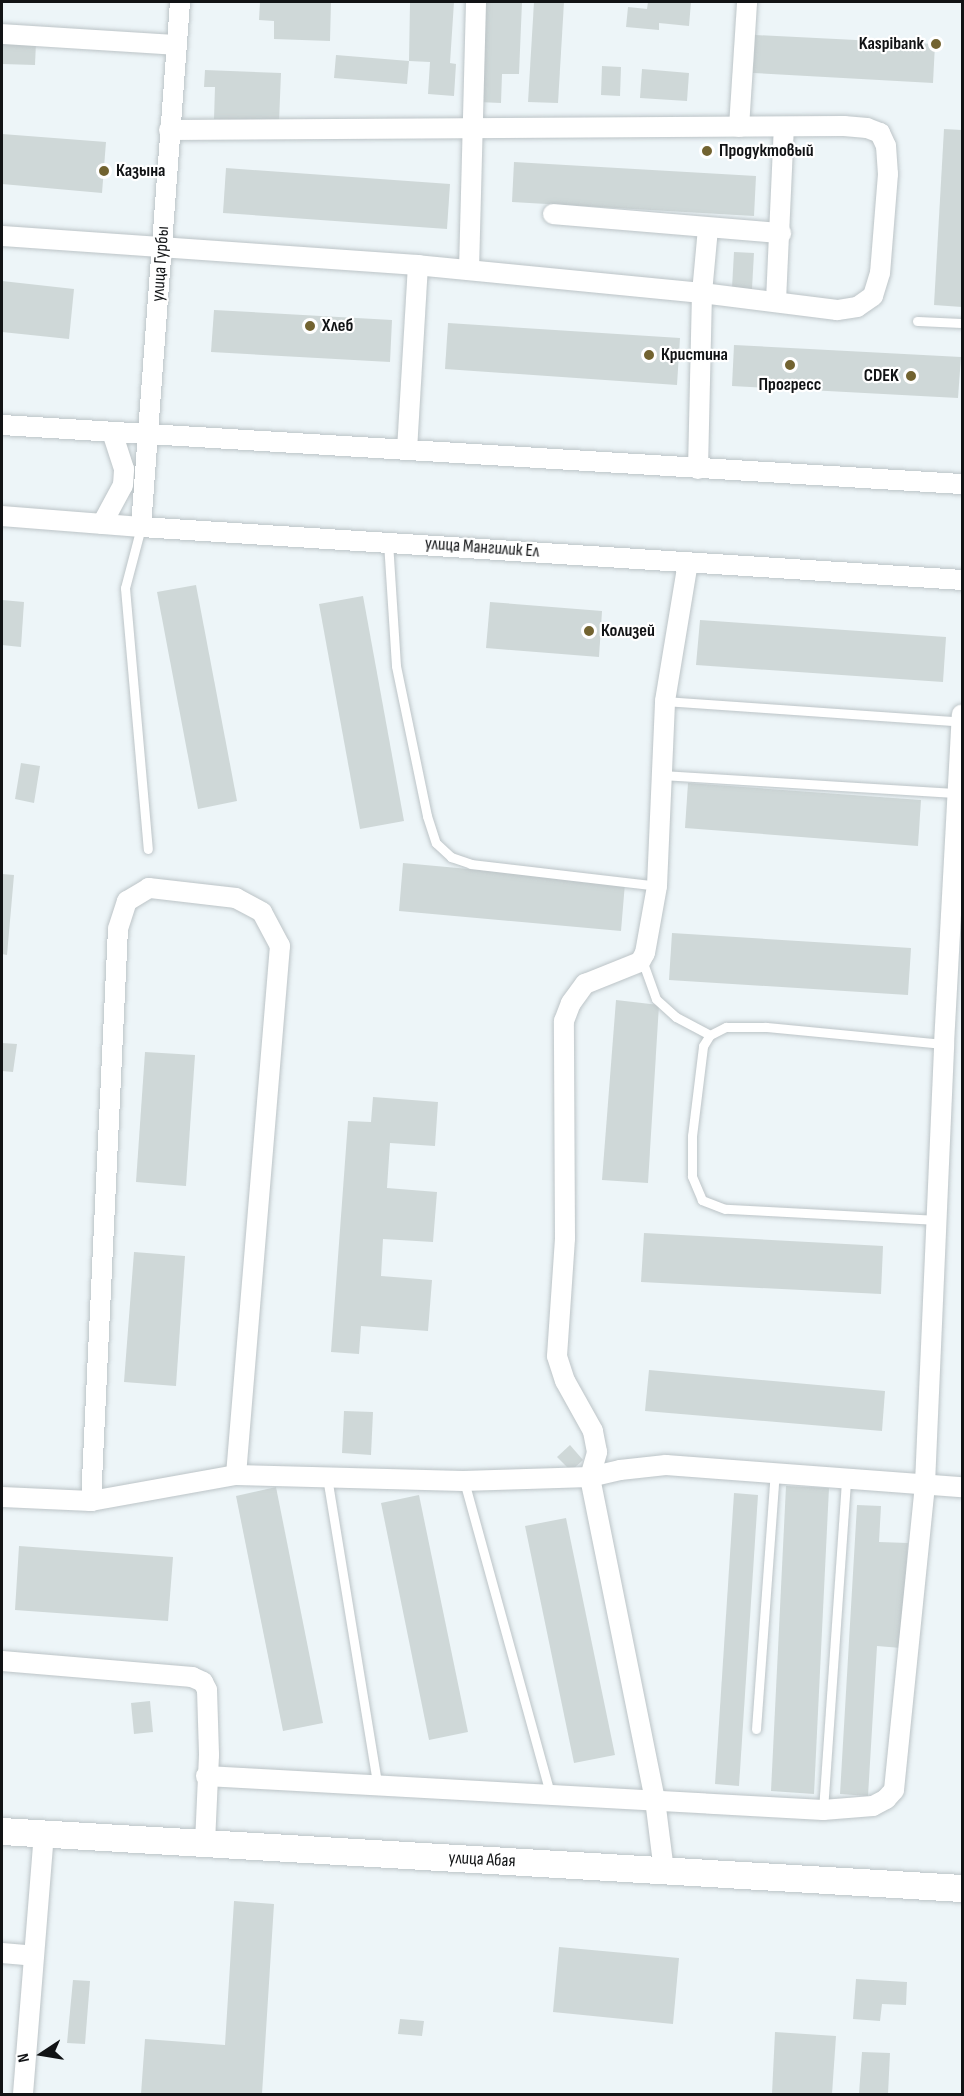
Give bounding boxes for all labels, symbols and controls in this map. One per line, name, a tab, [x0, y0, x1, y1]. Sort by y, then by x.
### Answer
place label: Kaspibank	[859, 33, 924, 55]
marker: Kaspibank	[929, 37, 943, 51]
place label: Продуктовый	[719, 140, 814, 162]
marker: Продуктовый	[700, 144, 714, 158]
place label: Казына	[116, 160, 165, 182]
marker: Казына	[97, 164, 111, 178]
street label: улица Гурбы	[148, 226, 174, 302]
place label: Хлеб	[322, 315, 353, 337]
marker: Хлеб	[303, 319, 317, 333]
place label: Кристина	[661, 344, 728, 366]
marker: Кристина	[642, 348, 656, 362]
marker: Прогресс	[783, 358, 797, 372]
place label: CDEK	[864, 365, 899, 387]
marker: CDEK	[904, 369, 918, 383]
place label: Прогресс	[759, 374, 821, 396]
street label: улица Мангилик Ел	[424, 533, 540, 563]
place label: Колизей	[601, 620, 655, 642]
marker: Колизей	[582, 624, 596, 638]
street label: улица Абая	[448, 1847, 516, 1873]
north arrow	[12, 2024, 72, 2084]
text: N	[14, 2052, 34, 2064]

